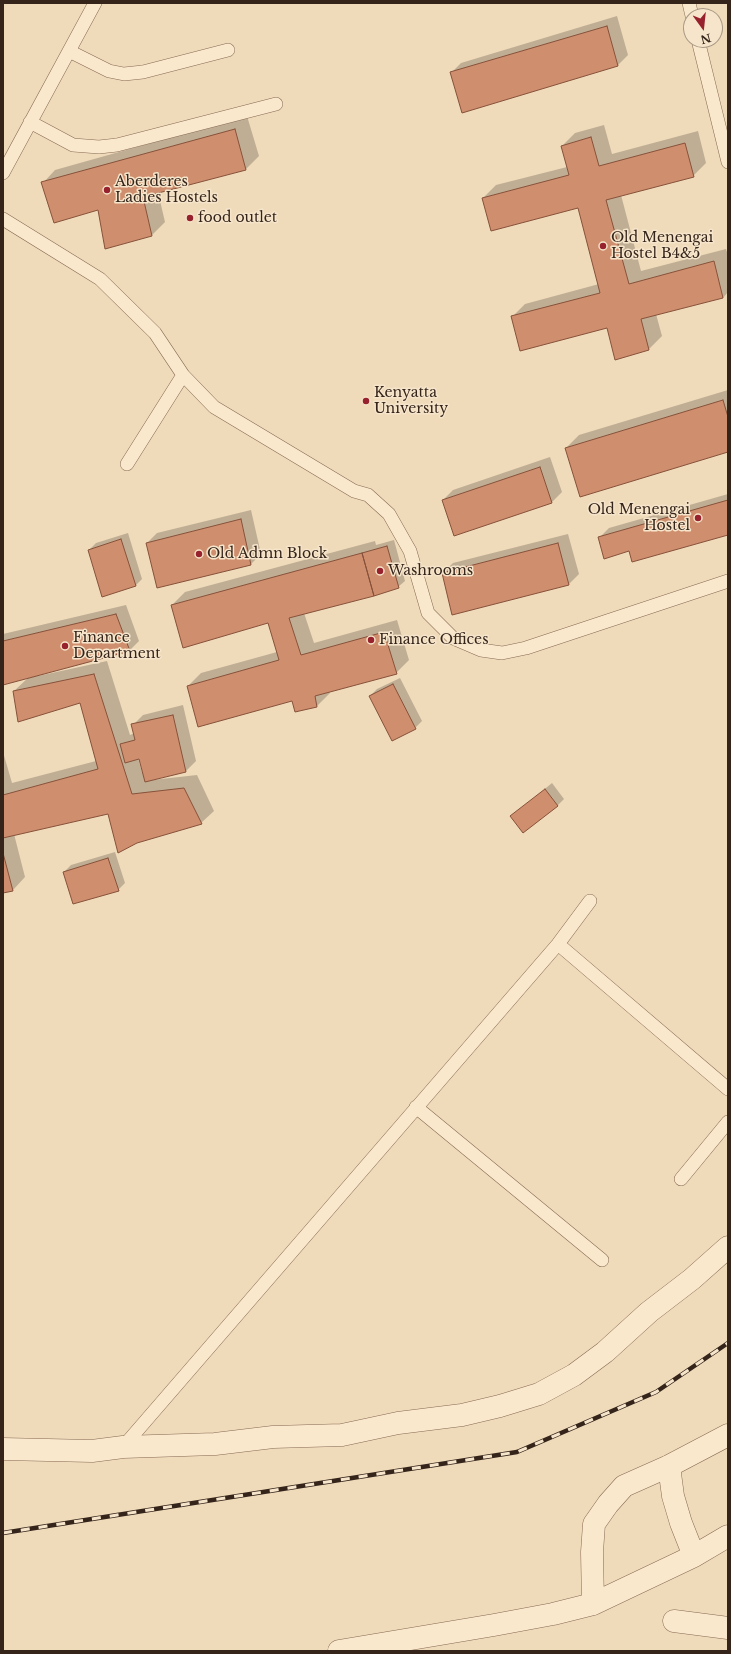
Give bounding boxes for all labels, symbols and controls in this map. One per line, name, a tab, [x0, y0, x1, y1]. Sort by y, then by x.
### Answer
north arrow	[683, 8, 723, 48]
text: N	[699, 31, 713, 47]
place label: Aberderes Ladies Hostels	[115, 174, 218, 206]
marker: Aberderes Ladies Hostels	[102, 185, 112, 195]
place label: food outlet	[198, 210, 277, 226]
marker: food outlet	[185, 213, 195, 223]
place label: Old Menengai Hostel B4&5	[611, 230, 713, 262]
marker: Old Menengai Hostel B4&5	[598, 241, 608, 251]
place label: Kenyatta University	[374, 385, 448, 418]
marker: Kenyatta University	[361, 396, 371, 406]
place label: Old Menengai Hostel	[588, 502, 690, 534]
marker: Old Menengai Hostel	[693, 513, 703, 523]
place label: Old Admn Block	[207, 546, 327, 562]
marker: Old Admn Block	[194, 549, 204, 559]
place label: Washrooms	[388, 563, 473, 579]
marker: Washrooms	[375, 566, 385, 576]
place label: Finance Department	[73, 630, 161, 662]
place label: Finance Offices	[379, 632, 488, 648]
marker: Finance Offices	[366, 635, 376, 645]
marker: Finance Department	[60, 641, 70, 651]

